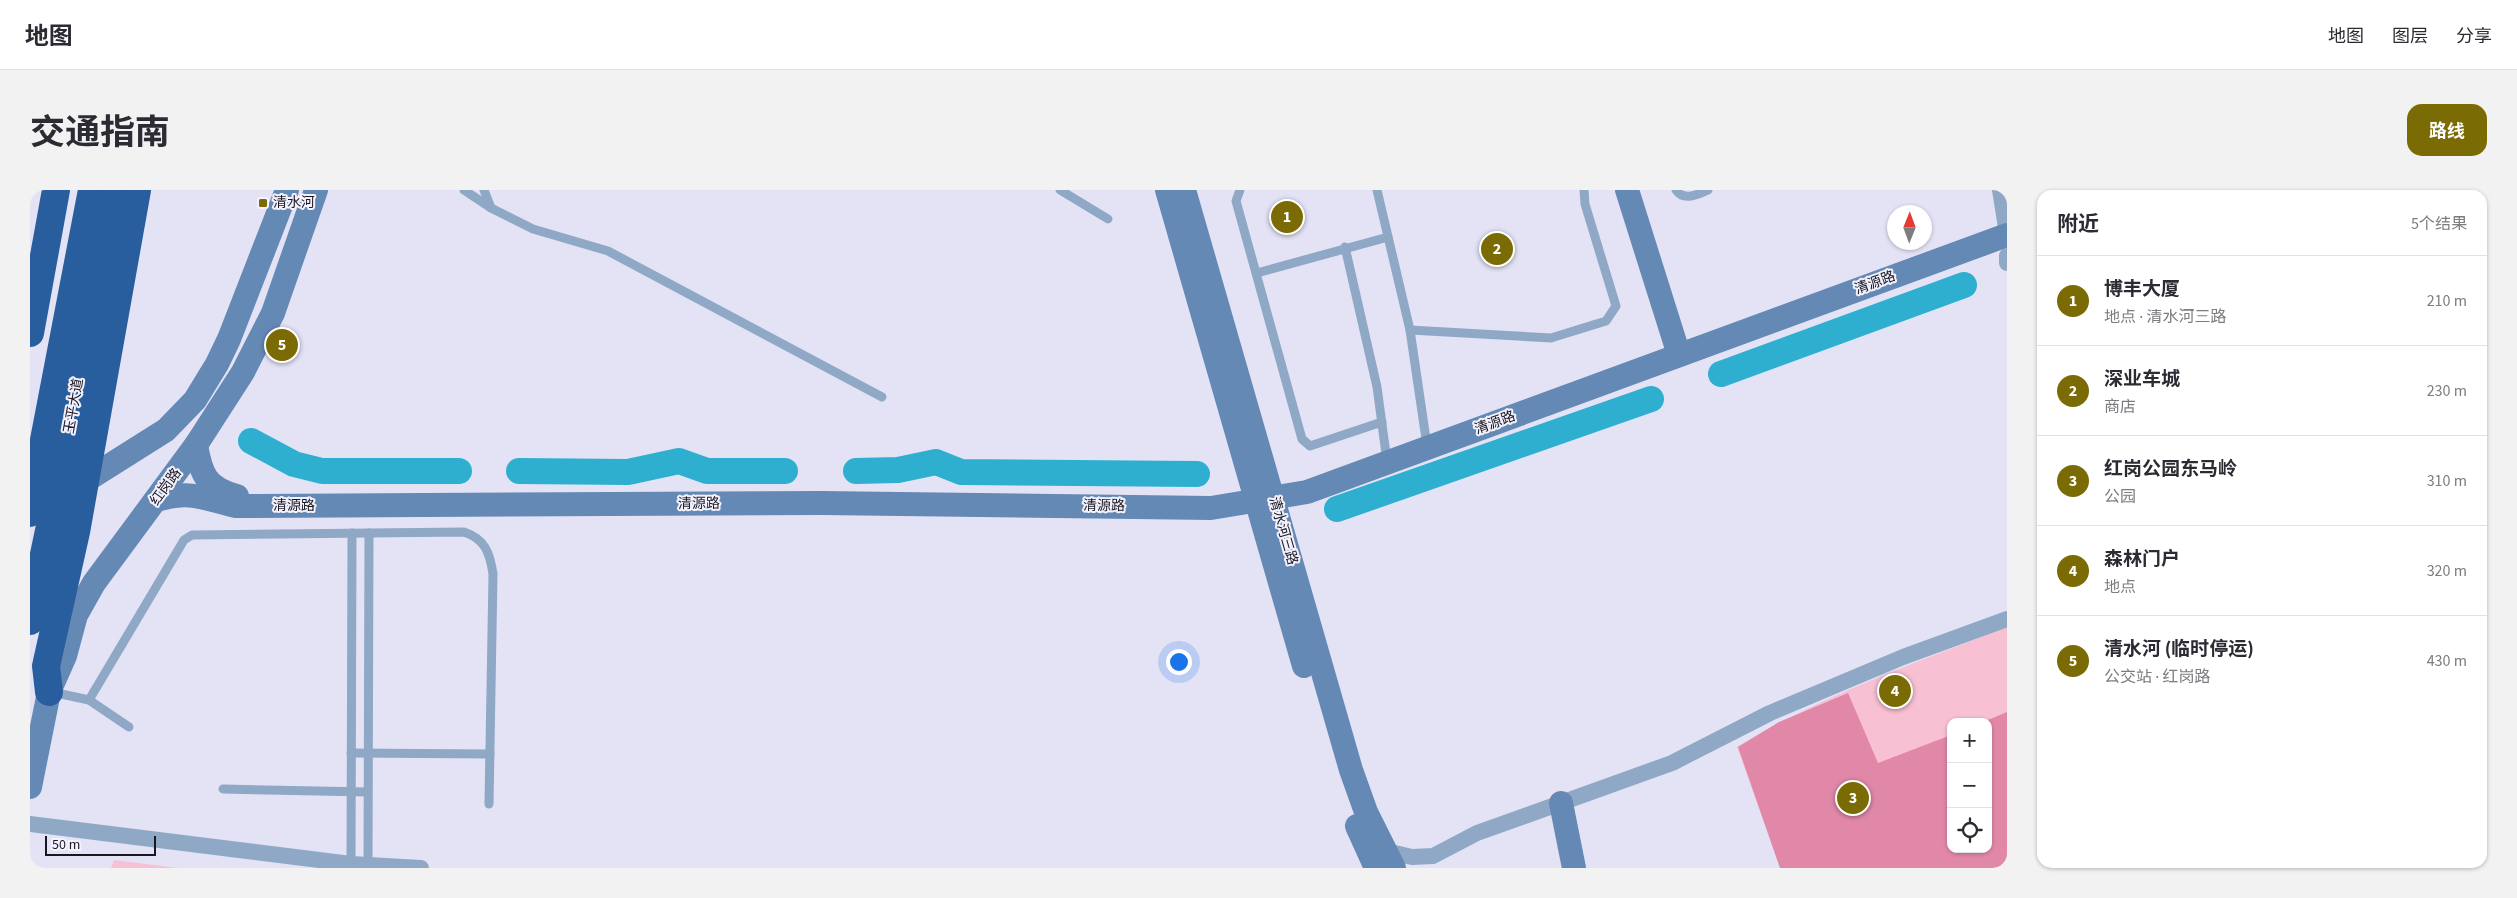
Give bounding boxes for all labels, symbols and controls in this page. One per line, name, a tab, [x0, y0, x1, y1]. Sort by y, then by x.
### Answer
text: 地图	[25, 19, 73, 54]
text: 地图	[2328, 24, 2364, 49]
text: 图层	[2392, 24, 2428, 49]
text: 分享	[2456, 24, 2492, 49]
button: 路线	[2407, 104, 2487, 156]
text: 交通指南	[30, 108, 170, 158]
place label: 清水河	[273, 193, 315, 213]
marker: 清水河	[257, 197, 269, 209]
pin: 1	[1271, 198, 1303, 236]
north arrow	[1887, 205, 1932, 250]
text: 附近	[2057, 209, 2099, 239]
text: 5个结果	[2411, 213, 2467, 235]
pin: 2	[1481, 230, 1513, 268]
street label: 清源路	[1852, 266, 1898, 300]
text: 博丰大厦	[2104, 276, 2180, 303]
text: 1	[2069, 290, 2077, 312]
text: 210 m	[2427, 290, 2467, 312]
text: 地点 · 清水河三路	[2104, 306, 2226, 328]
pin: 5	[266, 326, 298, 364]
text: 深业车城	[2104, 366, 2180, 393]
street label: 玉平大道	[59, 377, 89, 435]
text: 2	[2069, 380, 2077, 402]
text: 230 m	[2427, 380, 2467, 402]
text: 商店	[2104, 396, 2136, 418]
street label: 清源路	[1472, 406, 1518, 440]
text: 红岗公园东马岭	[2104, 456, 2237, 483]
street label: 红岗路	[146, 464, 186, 510]
text: 3	[2069, 470, 2077, 492]
text: 310 m	[2427, 470, 2467, 492]
text: 公园	[2104, 486, 2136, 508]
street label: 清源路	[678, 494, 720, 514]
street label: 清水河三路	[1264, 495, 1302, 567]
street label: 清源路	[273, 496, 315, 516]
street label: 清源路	[1083, 496, 1125, 516]
text: 森林门户	[2104, 546, 2180, 573]
text: 4	[2069, 560, 2077, 582]
text: 320 m	[2427, 560, 2467, 582]
text: 地点	[2104, 576, 2136, 598]
text: 清水河 (临时停运)	[2104, 636, 2254, 663]
your location	[1166, 649, 1192, 675]
text: 5	[2069, 650, 2077, 672]
text: 430 m	[2427, 650, 2467, 672]
text: 公交站 · 红岗路	[2104, 666, 2210, 688]
pin: 4	[1879, 672, 1911, 710]
map controls	[1947, 718, 1992, 853]
button: +	[1947, 718, 1992, 763]
button: −	[1947, 763, 1992, 808]
pin: 3	[1837, 779, 1869, 817]
button: locate	[1947, 808, 1992, 853]
scale bar	[45, 833, 156, 856]
text: 50 m	[52, 835, 80, 855]

